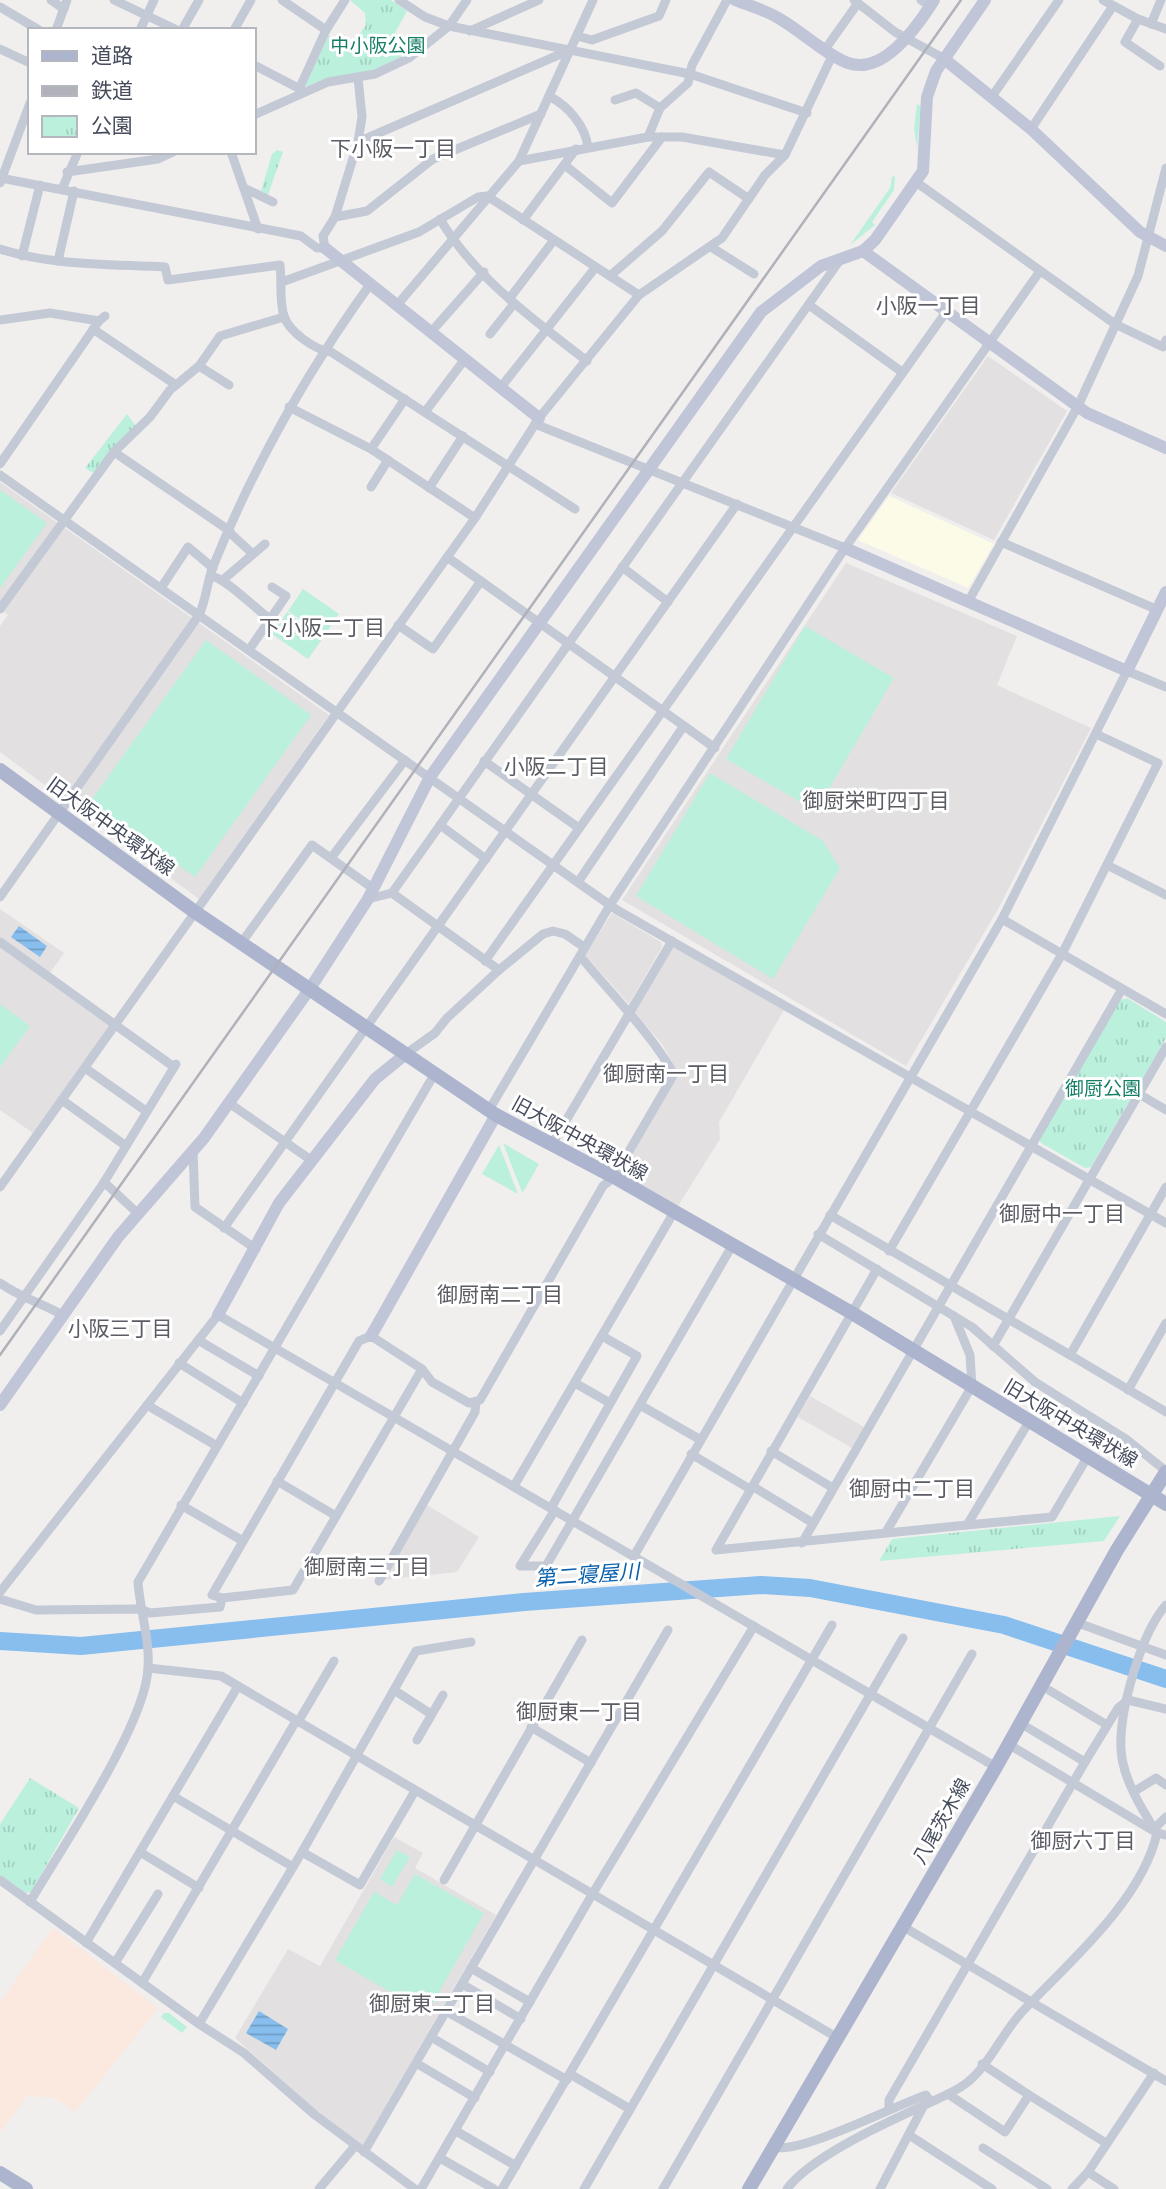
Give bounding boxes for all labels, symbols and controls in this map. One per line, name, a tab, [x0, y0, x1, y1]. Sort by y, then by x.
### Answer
legend	[28, 28, 256, 154]
park label: 中小阪公園	[330, 32, 426, 58]
text: 道路	[91, 41, 133, 69]
text: 鉄道	[91, 76, 133, 104]
text: 公園	[91, 111, 133, 139]
district label: 下小阪一丁目	[330, 134, 456, 162]
district label: 小阪一丁目	[876, 291, 981, 319]
district label: 下小阪二丁目	[259, 613, 385, 641]
district label: 小阪二丁目	[504, 752, 609, 780]
street label: 旧大阪中央環状線	[42, 771, 180, 881]
district label: 御厨栄町四丁目	[803, 786, 950, 814]
district label: 御厨南一丁目	[603, 1059, 729, 1087]
park label: 御厨公園	[1065, 1075, 1141, 1101]
street label: 旧大阪中央環状線	[507, 1090, 653, 1186]
district label: 御厨中一丁目	[999, 1199, 1125, 1227]
district label: 御厨南二丁目	[437, 1280, 563, 1308]
district label: 小阪三丁目	[68, 1314, 173, 1342]
street label: 旧大阪中央環状線	[999, 1373, 1143, 1473]
district label: 御厨中二丁目	[849, 1474, 975, 1502]
district label: 御厨南三丁目	[304, 1552, 430, 1580]
water label: 第二寝屋川	[534, 1556, 642, 1592]
district label: 御厨東一丁目	[516, 1697, 642, 1725]
street label: 八尾茨木線	[906, 1773, 976, 1869]
district label: 御厨六丁目	[1031, 1826, 1136, 1854]
district label: 御厨東二丁目	[369, 1989, 495, 2017]

